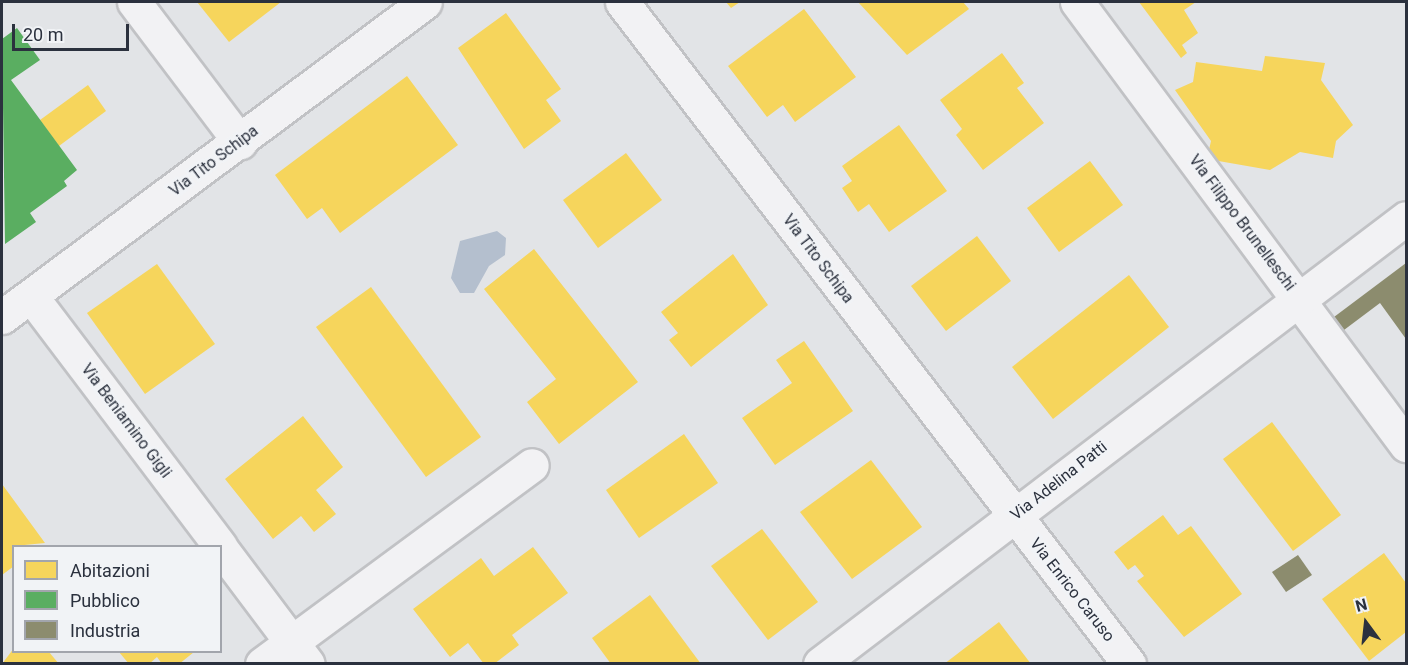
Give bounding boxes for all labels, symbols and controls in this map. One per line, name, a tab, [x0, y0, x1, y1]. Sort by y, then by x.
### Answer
scale bar	[15, 12, 132, 50]
text: 20 m	[23, 24, 63, 45]
street label: Via Tito Schipa	[166, 121, 262, 201]
street label: Via Filippo Brunelleschi	[1185, 151, 1299, 295]
street label: Via Tito Schipa	[778, 211, 858, 307]
street label: Via Beniamino Gigli	[77, 360, 175, 482]
street label: Via Adelina Patti	[1007, 437, 1111, 525]
street label: Via Enrico Caruso	[1026, 534, 1118, 646]
legend	[12, 545, 222, 653]
text: Abitazioni	[70, 560, 150, 581]
text: Pubblico	[70, 590, 140, 611]
north arrow	[1336, 593, 1396, 653]
text: N	[1353, 594, 1369, 616]
text: Industria	[70, 620, 140, 641]

